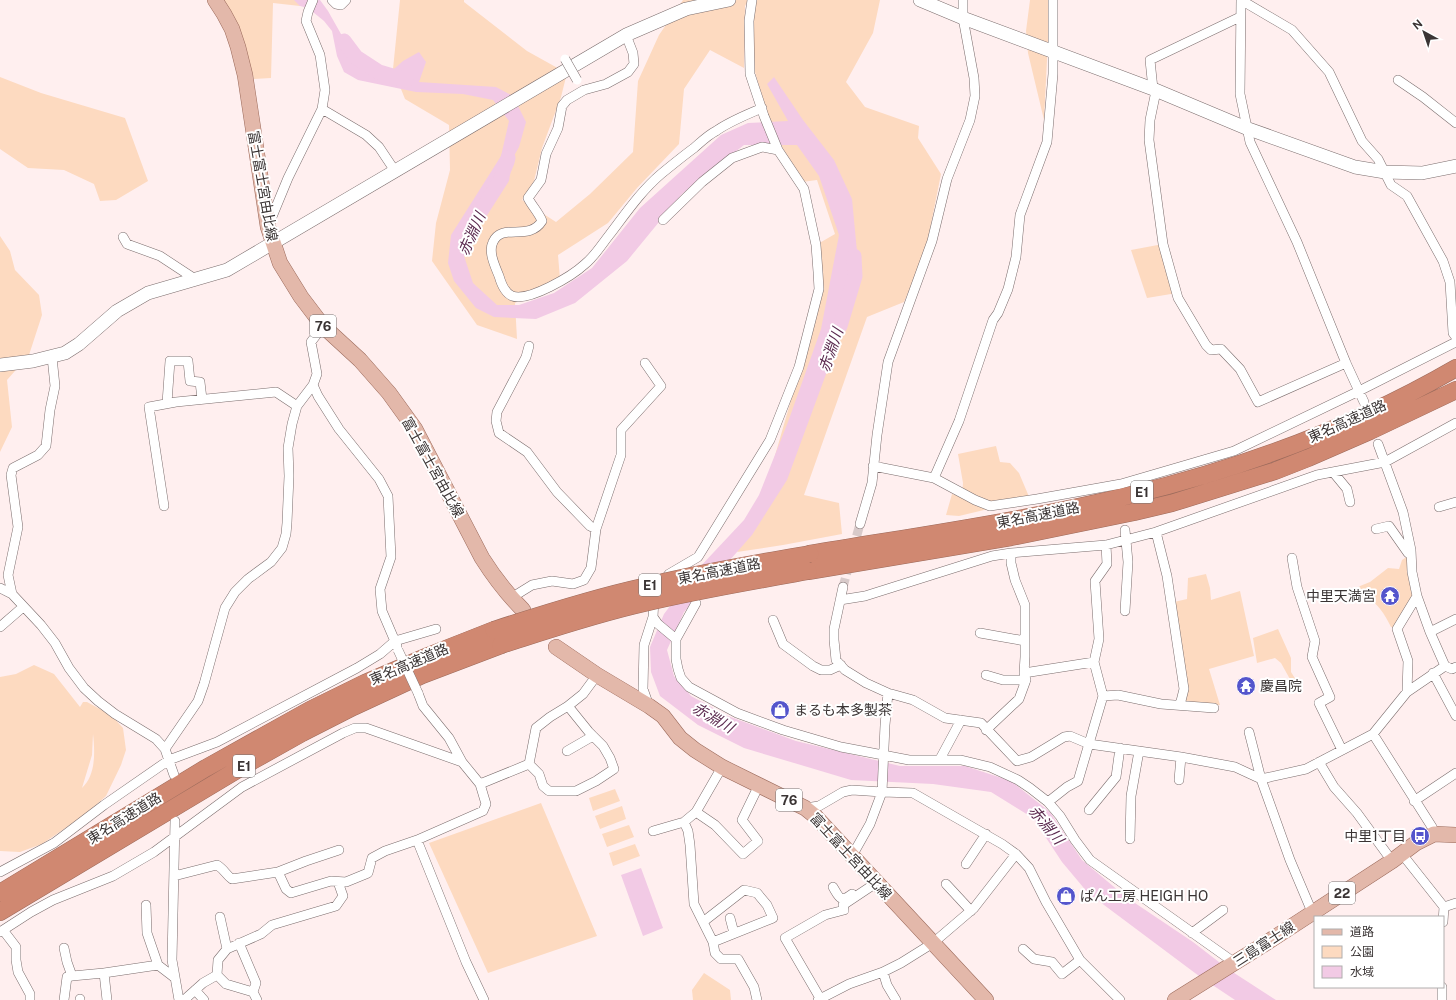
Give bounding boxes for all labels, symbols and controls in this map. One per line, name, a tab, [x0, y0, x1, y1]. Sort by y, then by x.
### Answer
north arrow	[1404, 12, 1444, 52]
text: N	[1410, 17, 1425, 32]
street label: 富士富士宮由比線	[245, 129, 281, 243]
water label: 赤淵川	[455, 208, 489, 258]
road number: 76	[310, 315, 336, 337]
water label: 赤淵川	[815, 324, 847, 374]
street label: 東名高速道路	[1305, 397, 1389, 445]
street label: 富士富士宮由比線	[399, 414, 467, 520]
road number: E1	[1131, 481, 1153, 503]
street label: 東名高速道路	[995, 499, 1081, 531]
street label: 東名高速道路	[676, 555, 762, 587]
road number: E1	[639, 574, 661, 596]
temple icon: 中里天満宮	[1379, 585, 1401, 607]
place label: 中里天満宮	[1306, 588, 1376, 604]
street label: 東名高速道路	[367, 640, 451, 688]
temple icon: 慶昌院	[1235, 675, 1257, 697]
place label: 慶昌院	[1260, 678, 1302, 694]
water label: 赤淵川	[690, 699, 739, 737]
shop icon: まるも本多製茶	[769, 699, 791, 721]
place label: まるも本多製茶	[794, 702, 892, 718]
road number: E1	[233, 755, 255, 777]
street label: 東名高速道路	[84, 789, 164, 847]
road number: 76	[776, 789, 802, 811]
water label: 赤淵川	[1025, 802, 1069, 849]
street label: 富士富士宮由比線	[807, 810, 895, 902]
bus stop icon: 中里1丁目	[1409, 825, 1431, 847]
place label: 中里1丁目	[1344, 828, 1406, 844]
road number: 22	[1329, 882, 1355, 904]
shop icon: ぱん工房 HEIGH HO	[1055, 885, 1077, 907]
place label: ぱん工房 HEIGH HO	[1080, 888, 1208, 904]
legend	[1314, 916, 1444, 988]
street label: 三島富士線	[1230, 918, 1298, 970]
text: 道路	[1350, 925, 1374, 939]
text: 公園	[1350, 945, 1374, 959]
text: 水域	[1350, 965, 1374, 979]

